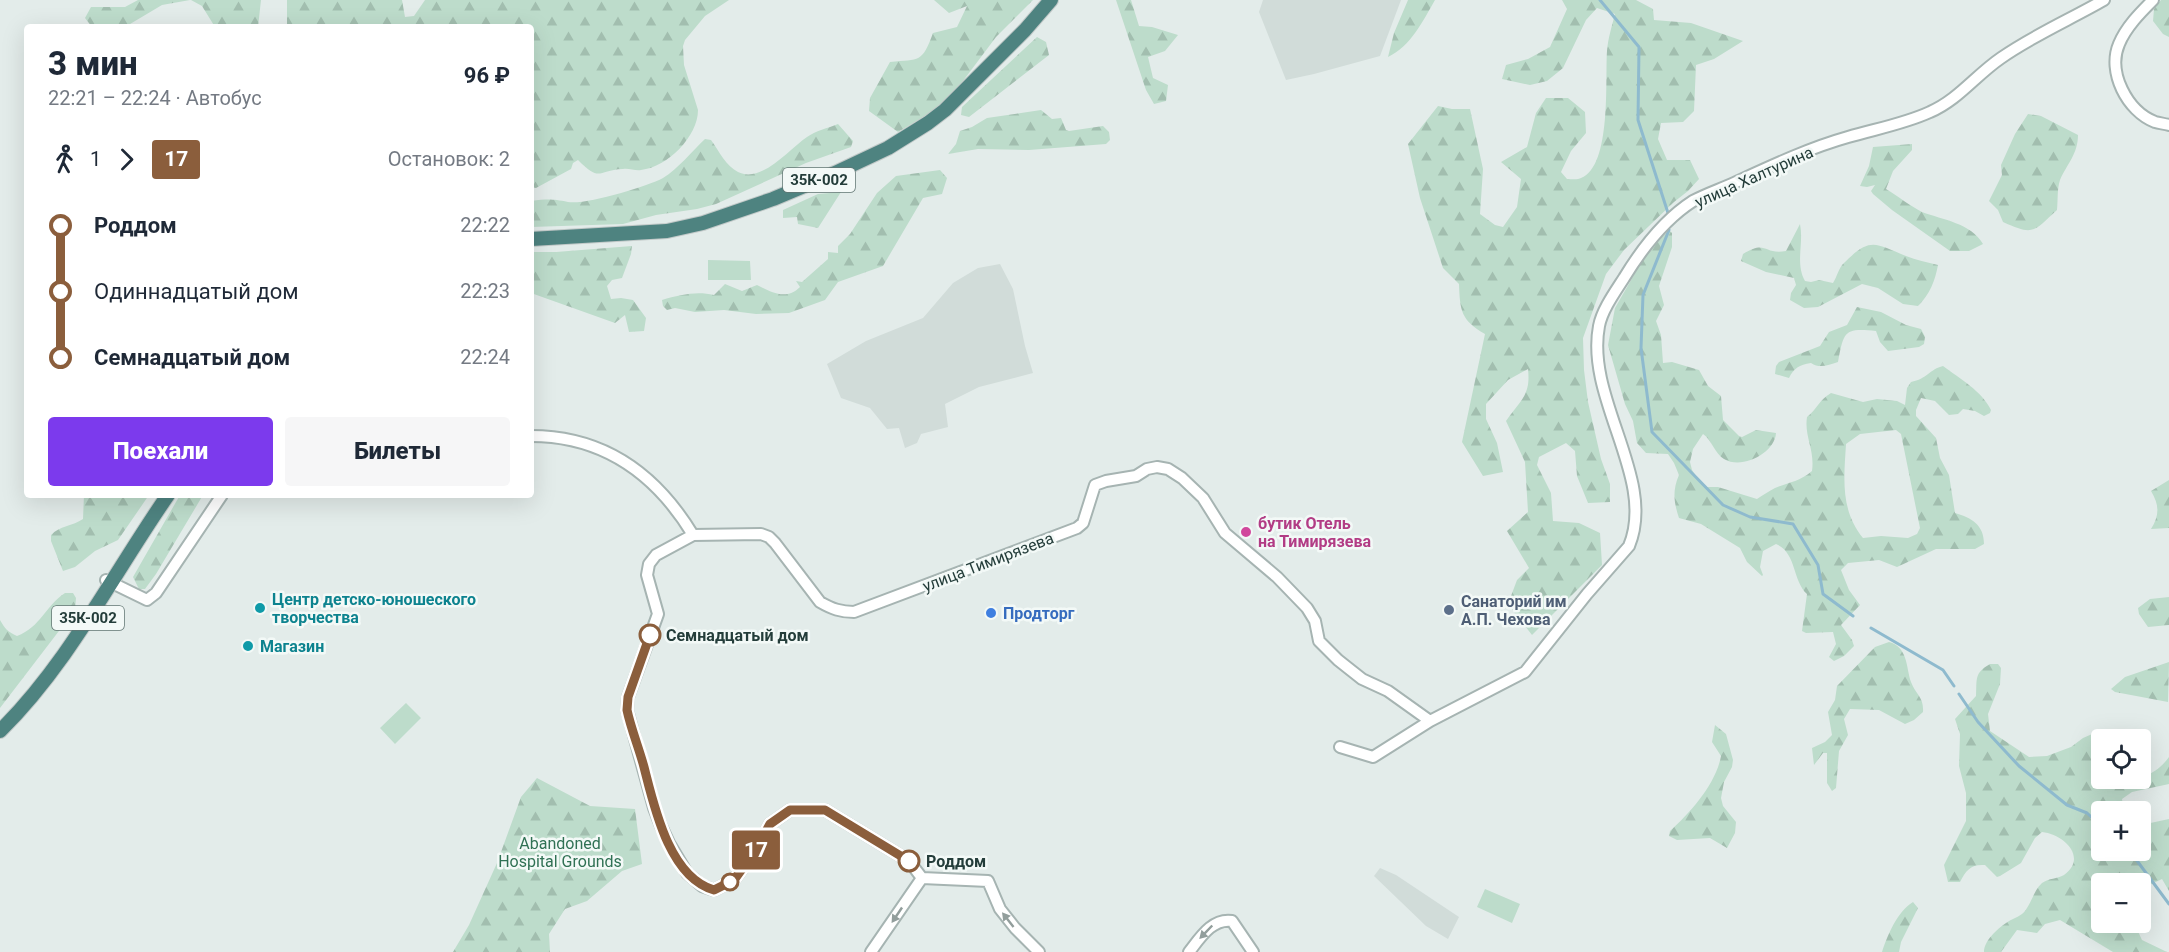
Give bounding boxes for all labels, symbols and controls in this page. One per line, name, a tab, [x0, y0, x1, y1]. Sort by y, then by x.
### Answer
text: 3 мин	[48, 44, 138, 83]
text: 96 ₽	[464, 63, 510, 88]
text: 22:21 – 22:24 · Автобус	[48, 86, 262, 110]
street label: улица Халтурина	[1692, 142, 1816, 212]
icon: walk	[48, 143, 81, 176]
icon: forward	[110, 143, 143, 176]
text: 1	[90, 147, 101, 171]
text: 17	[164, 147, 188, 171]
text: Остановок: 2	[388, 147, 510, 171]
road number: 35К-002	[783, 168, 855, 192]
text: Роддом	[94, 213, 177, 238]
text: 22:22	[460, 213, 510, 237]
text: Одиннадцатый дом	[94, 279, 299, 304]
text: 22:23	[460, 279, 510, 303]
text: Семнадцатый дом	[94, 345, 290, 370]
text: 22:24	[460, 345, 510, 369]
button: Поехали	[48, 417, 273, 486]
button: Билеты	[285, 417, 510, 486]
place label: бутик Отель на Тимирязева	[1258, 514, 1371, 551]
marker: бутик Отель на Тимирязева	[1239, 525, 1253, 539]
street label: улица Тимирязева	[920, 528, 1056, 596]
place label: Центр детско-юношеского творчества	[272, 590, 476, 627]
place label: Санаторий им А.П. Чехова	[1461, 592, 1567, 629]
marker: Центр детско-юношеского творчества	[253, 601, 267, 615]
marker: Санаторий им А.П. Чехова	[1442, 603, 1456, 617]
place label: Продторг	[1003, 604, 1075, 623]
road number: 35К-002	[52, 606, 124, 630]
marker: Продторг	[984, 606, 998, 620]
marker: Семнадцатый дом	[639, 624, 661, 646]
place label: Семнадцатый дом	[666, 626, 809, 645]
place label: Магазин	[260, 637, 324, 656]
marker: Магазин	[241, 639, 255, 653]
map controls	[2091, 729, 2151, 933]
button: locate	[2091, 729, 2151, 789]
button: +	[2091, 801, 2151, 861]
line badge: 17	[729, 830, 783, 870]
park label: Abandoned Hospital Grounds	[498, 834, 622, 871]
text: 17	[744, 838, 768, 862]
marker: Роддом	[898, 850, 920, 872]
place label: Роддом	[926, 852, 986, 871]
unlabelled marker	[721, 873, 739, 891]
button: −	[2091, 873, 2151, 933]
one-way arrow	[891, 906, 903, 922]
one-way arrow	[1002, 912, 1015, 928]
one-way arrow	[1200, 924, 1213, 939]

